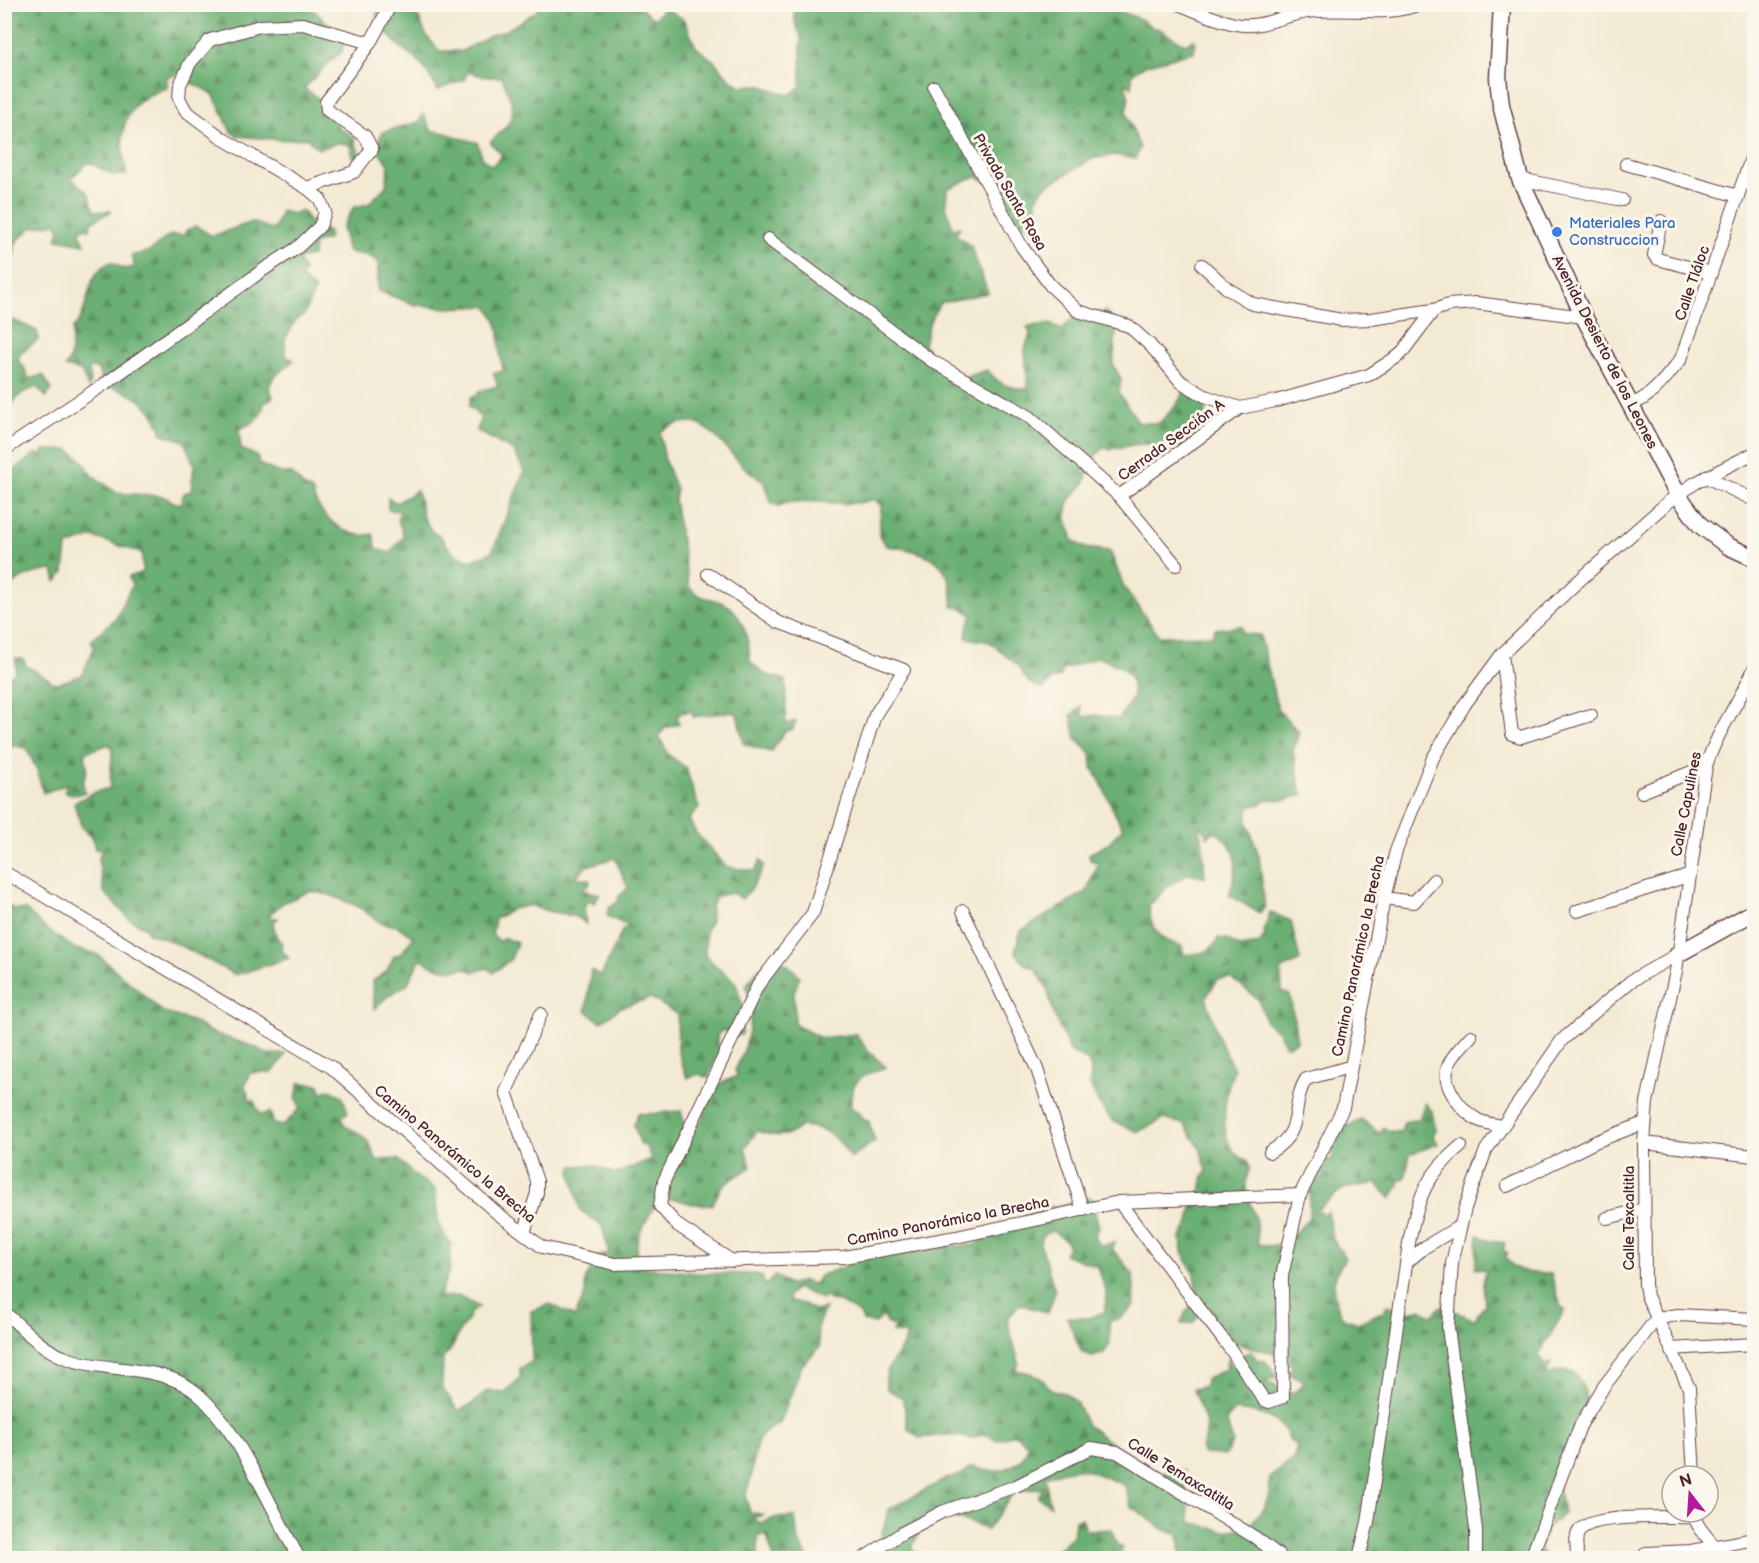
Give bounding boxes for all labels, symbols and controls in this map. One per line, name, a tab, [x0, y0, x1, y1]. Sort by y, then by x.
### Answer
street label: Privada Santa Rosa	[968, 130, 1051, 254]
place label: Materiales Para Construccion	[1569, 214, 1675, 250]
marker: Materiales Para Construccion	[1550, 225, 1564, 239]
street label: Calle Tláloc	[1671, 243, 1714, 323]
street label: Avenida Desierto de los Leones	[1547, 252, 1662, 453]
street label: Cerrada Sección A	[1114, 395, 1229, 485]
street label: Calle Capulines	[1667, 750, 1706, 858]
street label: Camino Panorámico la Brecha	[1328, 854, 1389, 1058]
street label: Camino Panorámico la Brecha	[370, 1081, 539, 1228]
street label: Calle Texcaltitla	[1620, 1165, 1639, 1271]
street label: Camino Panorámico la Brecha	[846, 1193, 1051, 1250]
street label: Calle Temaxcatitla	[1124, 1434, 1238, 1515]
north arrow	[1660, 1464, 1720, 1524]
text: N	[1678, 1470, 1695, 1492]

